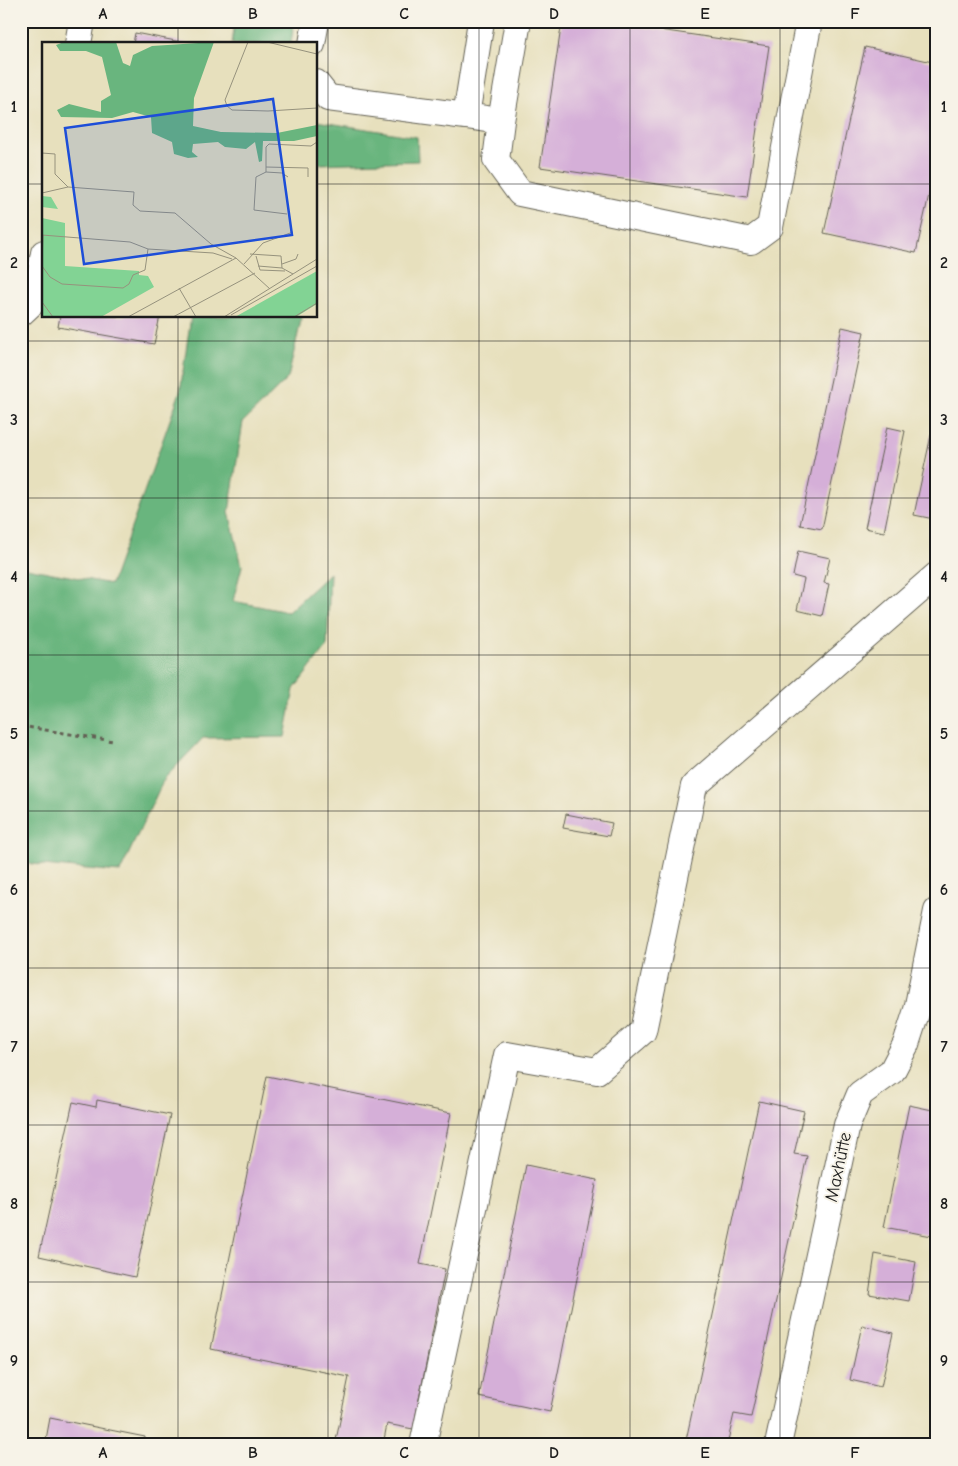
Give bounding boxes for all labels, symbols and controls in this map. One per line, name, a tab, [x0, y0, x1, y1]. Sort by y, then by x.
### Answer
text: A	[99, 5, 108, 23]
text: B	[248, 5, 258, 23]
text: C	[399, 5, 409, 23]
text: D	[549, 5, 559, 23]
text: E	[700, 5, 710, 23]
text: F	[850, 5, 860, 23]
inset map	[42, 42, 318, 318]
text: 1	[11, 98, 17, 116]
text: 1	[941, 98, 947, 116]
text: 2	[10, 254, 18, 272]
text: 2	[940, 254, 948, 272]
text: 3	[10, 411, 18, 429]
text: 3	[940, 411, 948, 429]
text: 4	[10, 568, 18, 586]
text: 4	[940, 568, 948, 586]
text: 5	[10, 725, 18, 743]
text: 5	[940, 725, 948, 743]
text: 6	[10, 881, 18, 899]
text: 6	[940, 881, 948, 899]
text: 7	[10, 1038, 18, 1056]
text: 7	[940, 1038, 948, 1056]
street label: Maxhütte	[821, 1130, 856, 1204]
text: 8	[10, 1195, 18, 1213]
text: 8	[940, 1195, 948, 1213]
text: 9	[10, 1352, 18, 1370]
text: 9	[940, 1352, 948, 1370]
text: A	[99, 1444, 108, 1462]
text: B	[248, 1444, 258, 1462]
text: C	[399, 1444, 409, 1462]
text: D	[549, 1444, 559, 1462]
text: E	[700, 1444, 710, 1462]
text: F	[850, 1444, 860, 1462]

